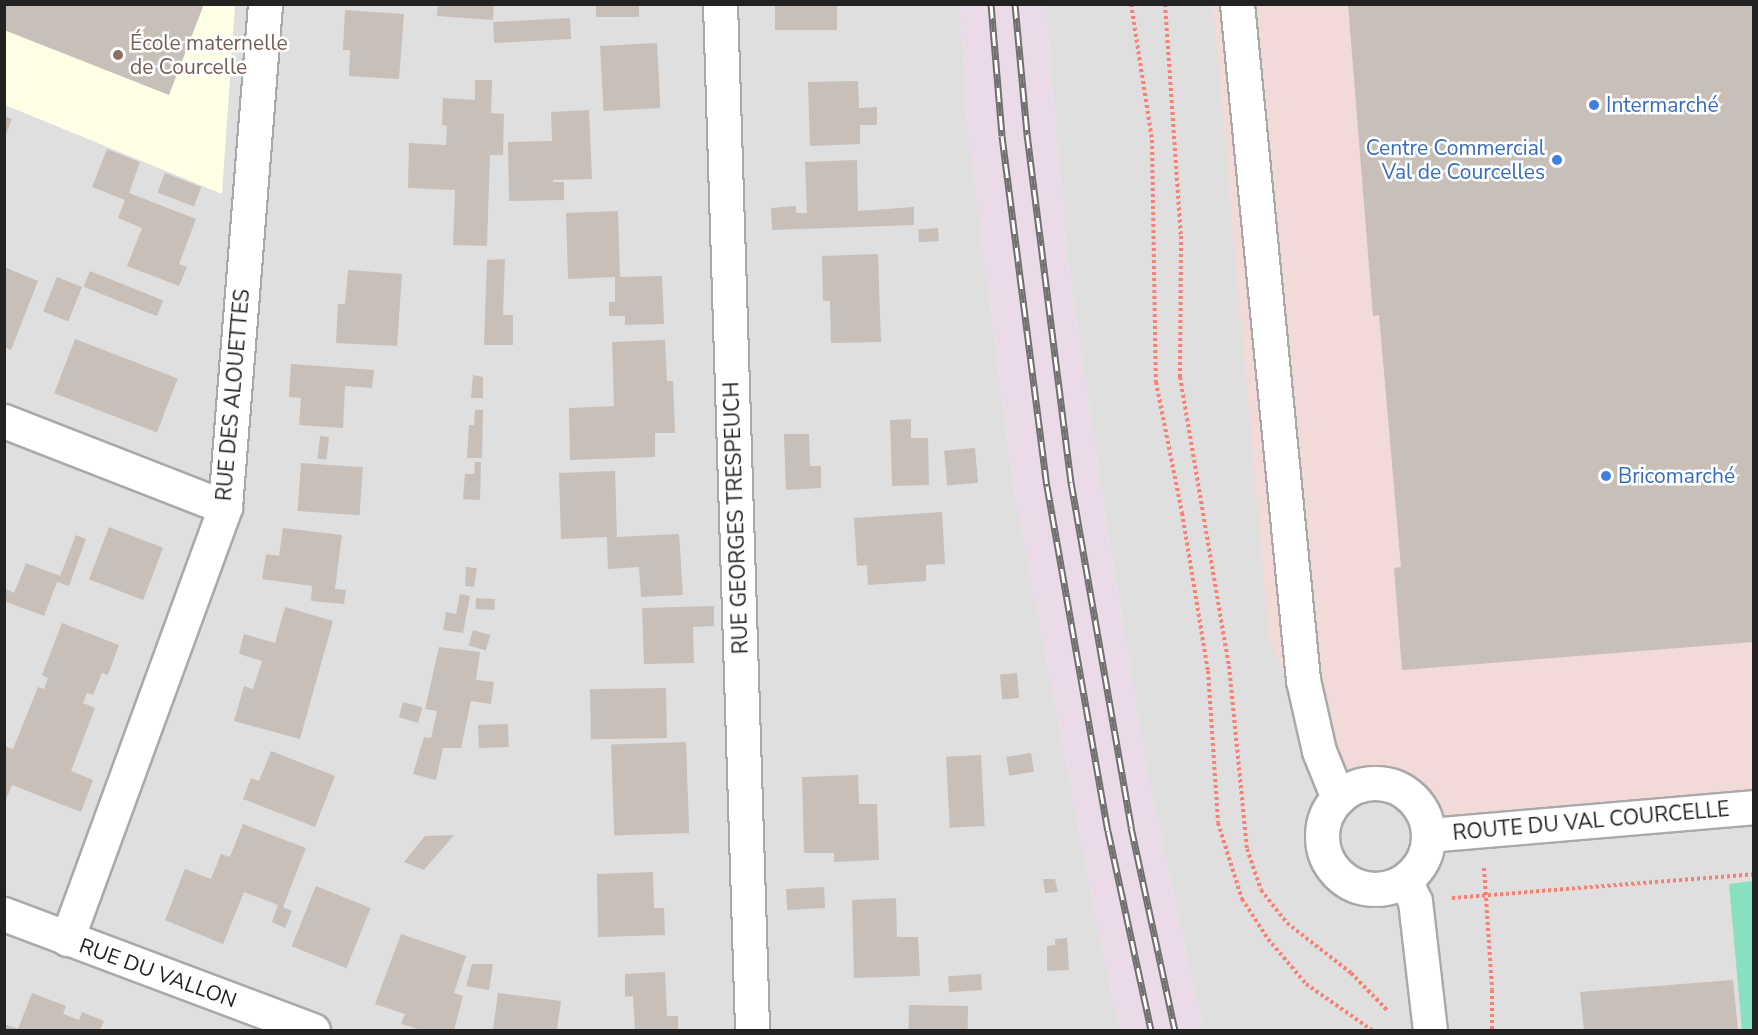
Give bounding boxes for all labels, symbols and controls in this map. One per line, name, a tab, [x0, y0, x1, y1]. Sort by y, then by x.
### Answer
place label: École maternelle de Courcelle	[130, 30, 288, 80]
marker: École maternelle de Courcelle	[111, 48, 125, 62]
place label: Intermarché	[1606, 92, 1719, 118]
marker: Intermarché	[1587, 98, 1601, 112]
place label: Centre Commercial Val de Courcelles	[1366, 135, 1545, 185]
marker: Centre Commercial Val de Courcelles	[1550, 153, 1564, 167]
street label: RUE DES ALOUETTES	[211, 288, 255, 502]
street label: RUE GEORGES TRESPEUCH	[719, 381, 753, 655]
place label: Bricomarché	[1618, 463, 1735, 489]
marker: Bricomarché	[1599, 469, 1613, 483]
street label: ROUTE DU VAL COURCELLE	[1452, 796, 1730, 846]
street label: RUE DU VALLON	[76, 933, 240, 1013]

